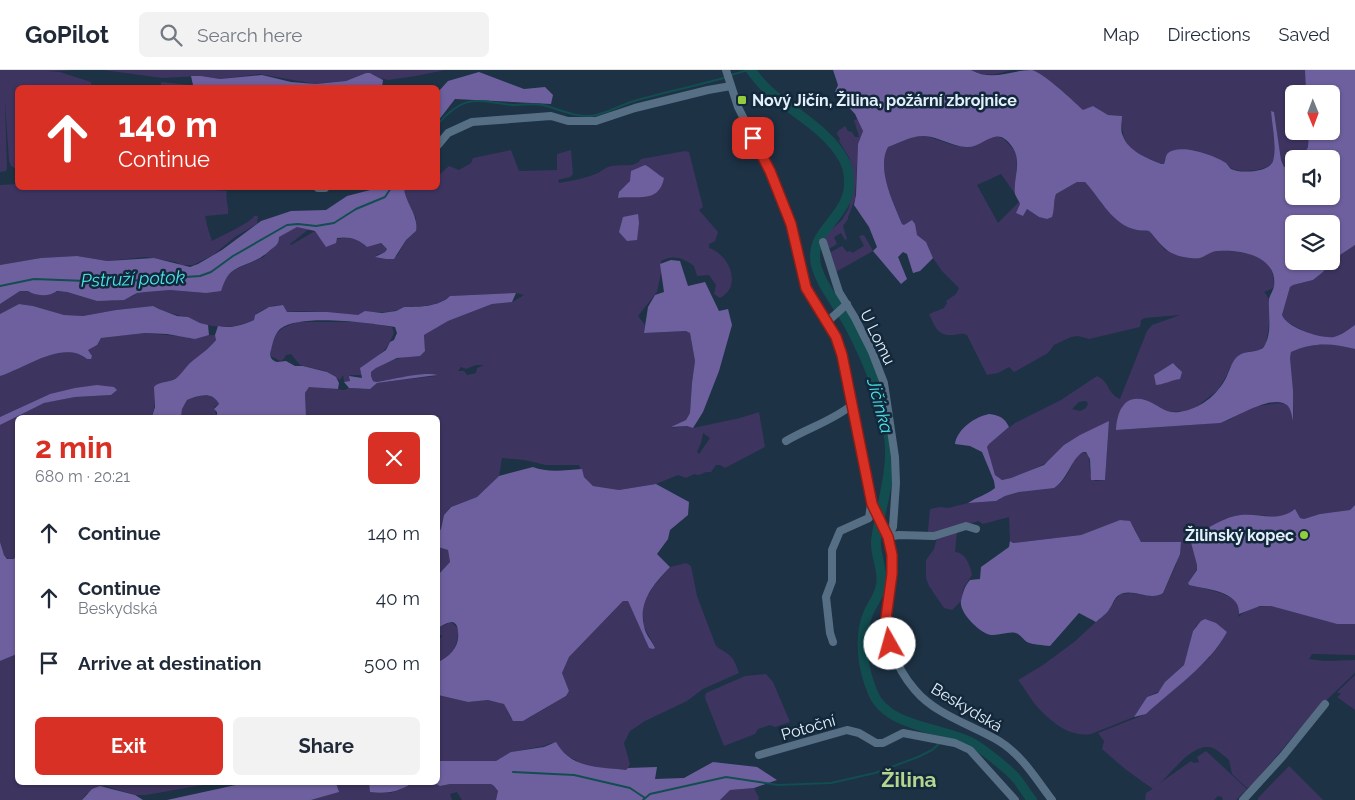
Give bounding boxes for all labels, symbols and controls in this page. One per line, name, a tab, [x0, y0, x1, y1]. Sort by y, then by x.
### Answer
search box	[139, 12, 489, 57]
text: GoPilot	[25, 20, 109, 49]
icon: search	[157, 21, 185, 49]
text: Search here	[197, 24, 303, 46]
text: Map	[1103, 24, 1139, 45]
text: Directions	[1167, 24, 1251, 45]
text: Saved	[1279, 24, 1330, 45]
north arrow	[1285, 85, 1340, 140]
map controls	[1285, 85, 1340, 270]
place label: Nový Jičín, Žilina, požární zbrojnice	[752, 90, 1017, 110]
marker: Nový Jičín, Žilina, požární zbrojnice	[736, 94, 748, 106]
text: 140 m	[118, 104, 218, 145]
icon: ahead	[35, 105, 100, 170]
pin	[732, 117, 774, 159]
icon: arrive	[739, 124, 767, 152]
text: Continue	[118, 146, 210, 172]
button: sound	[1285, 150, 1340, 205]
button: layers	[1285, 215, 1340, 270]
water label: Pstruží potok	[80, 266, 186, 291]
street label: U Lomu	[856, 307, 899, 368]
water label: Jičínka	[863, 375, 898, 436]
text: 2 min	[35, 430, 113, 465]
button: close	[368, 432, 420, 484]
text: 680 m · 20:21	[35, 467, 130, 486]
icon: ahead	[35, 519, 63, 547]
text: Continue	[78, 522, 161, 544]
text: 140 m	[368, 522, 420, 544]
place label: Žilinský kopec	[1185, 525, 1294, 545]
marker: Žilinský kopec	[1298, 529, 1310, 541]
text: Continue	[78, 577, 161, 599]
icon: ahead	[35, 584, 63, 612]
text: 40 m	[376, 587, 420, 609]
text: Beskydská	[78, 599, 158, 618]
position arrow	[863, 617, 915, 669]
icon: arrive	[35, 649, 63, 677]
text: Arrive at destination	[78, 652, 262, 674]
text: 500 m	[364, 652, 420, 674]
street label: Beskydská	[928, 679, 1006, 736]
street label: Potoční	[779, 711, 838, 744]
button: Exit	[35, 717, 223, 775]
button: Share	[233, 717, 420, 775]
district label: Žilina	[881, 767, 937, 792]

